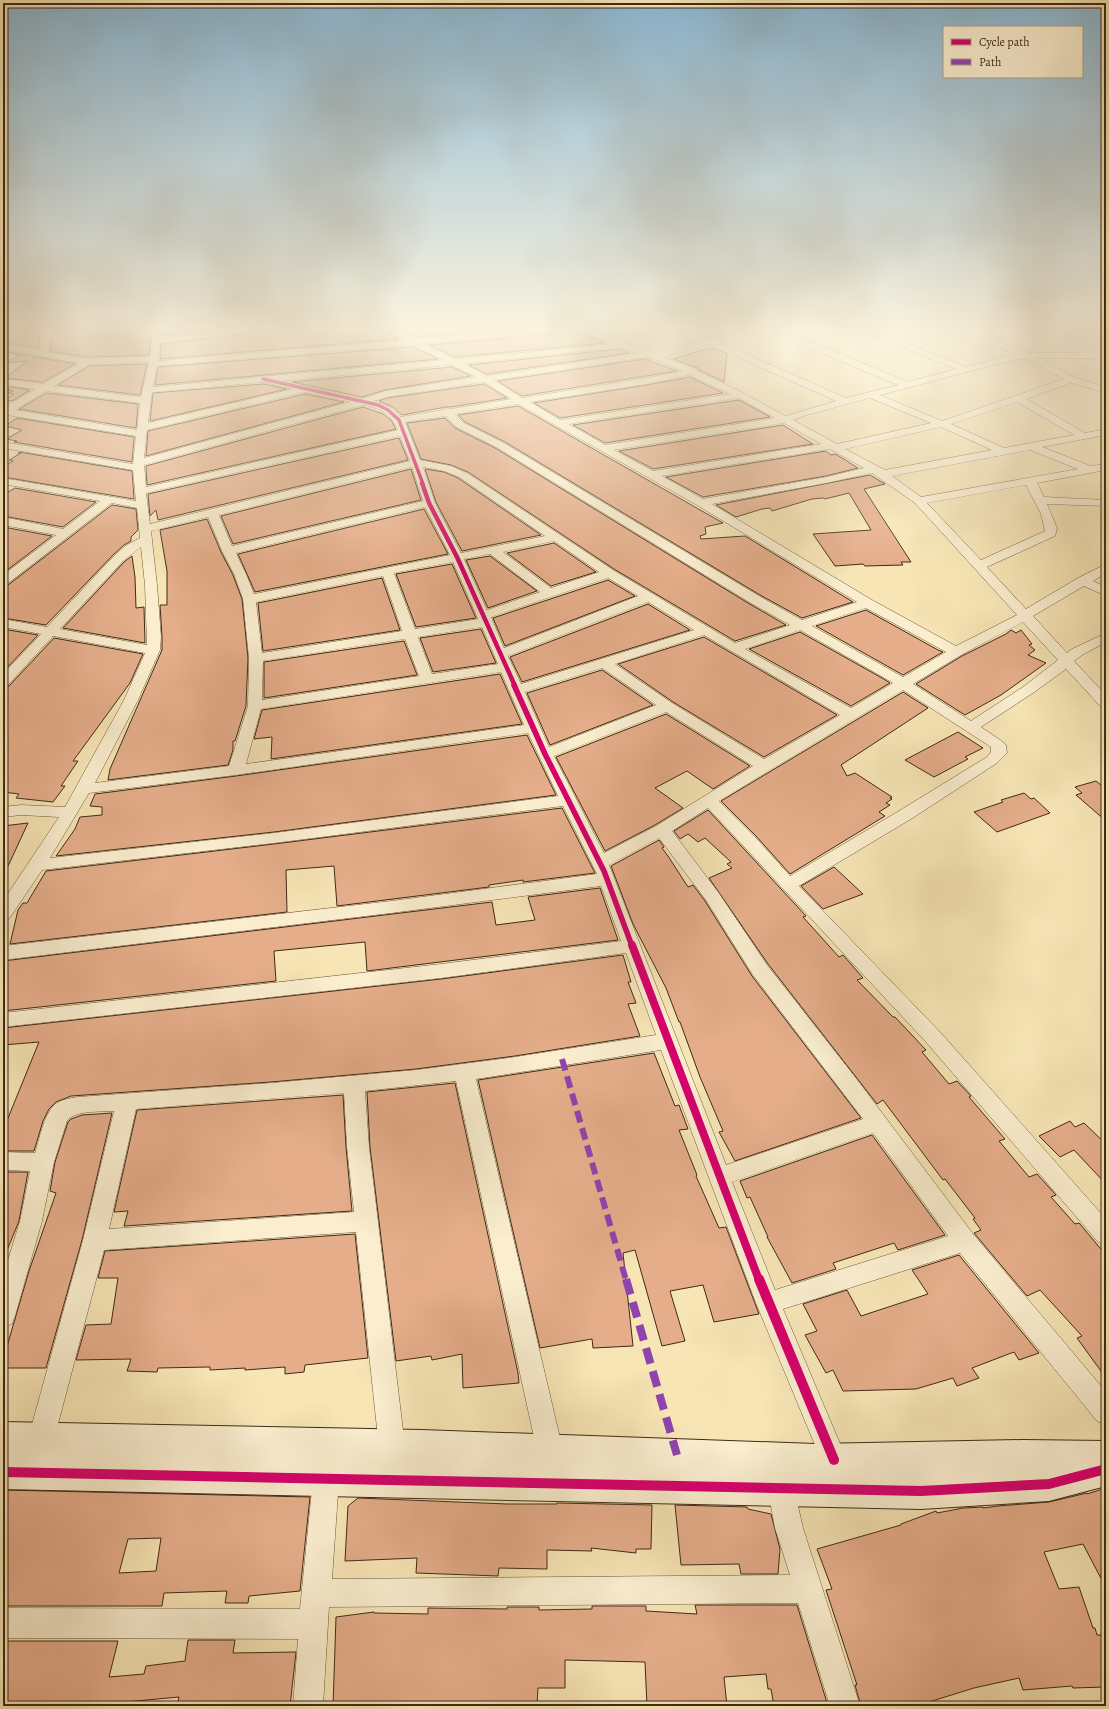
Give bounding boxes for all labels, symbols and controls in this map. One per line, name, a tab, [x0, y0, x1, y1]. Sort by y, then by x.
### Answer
legend	[943, 26, 1083, 78]
text: Cycle path	[979, 34, 1030, 50]
text: Path	[979, 54, 1002, 70]

